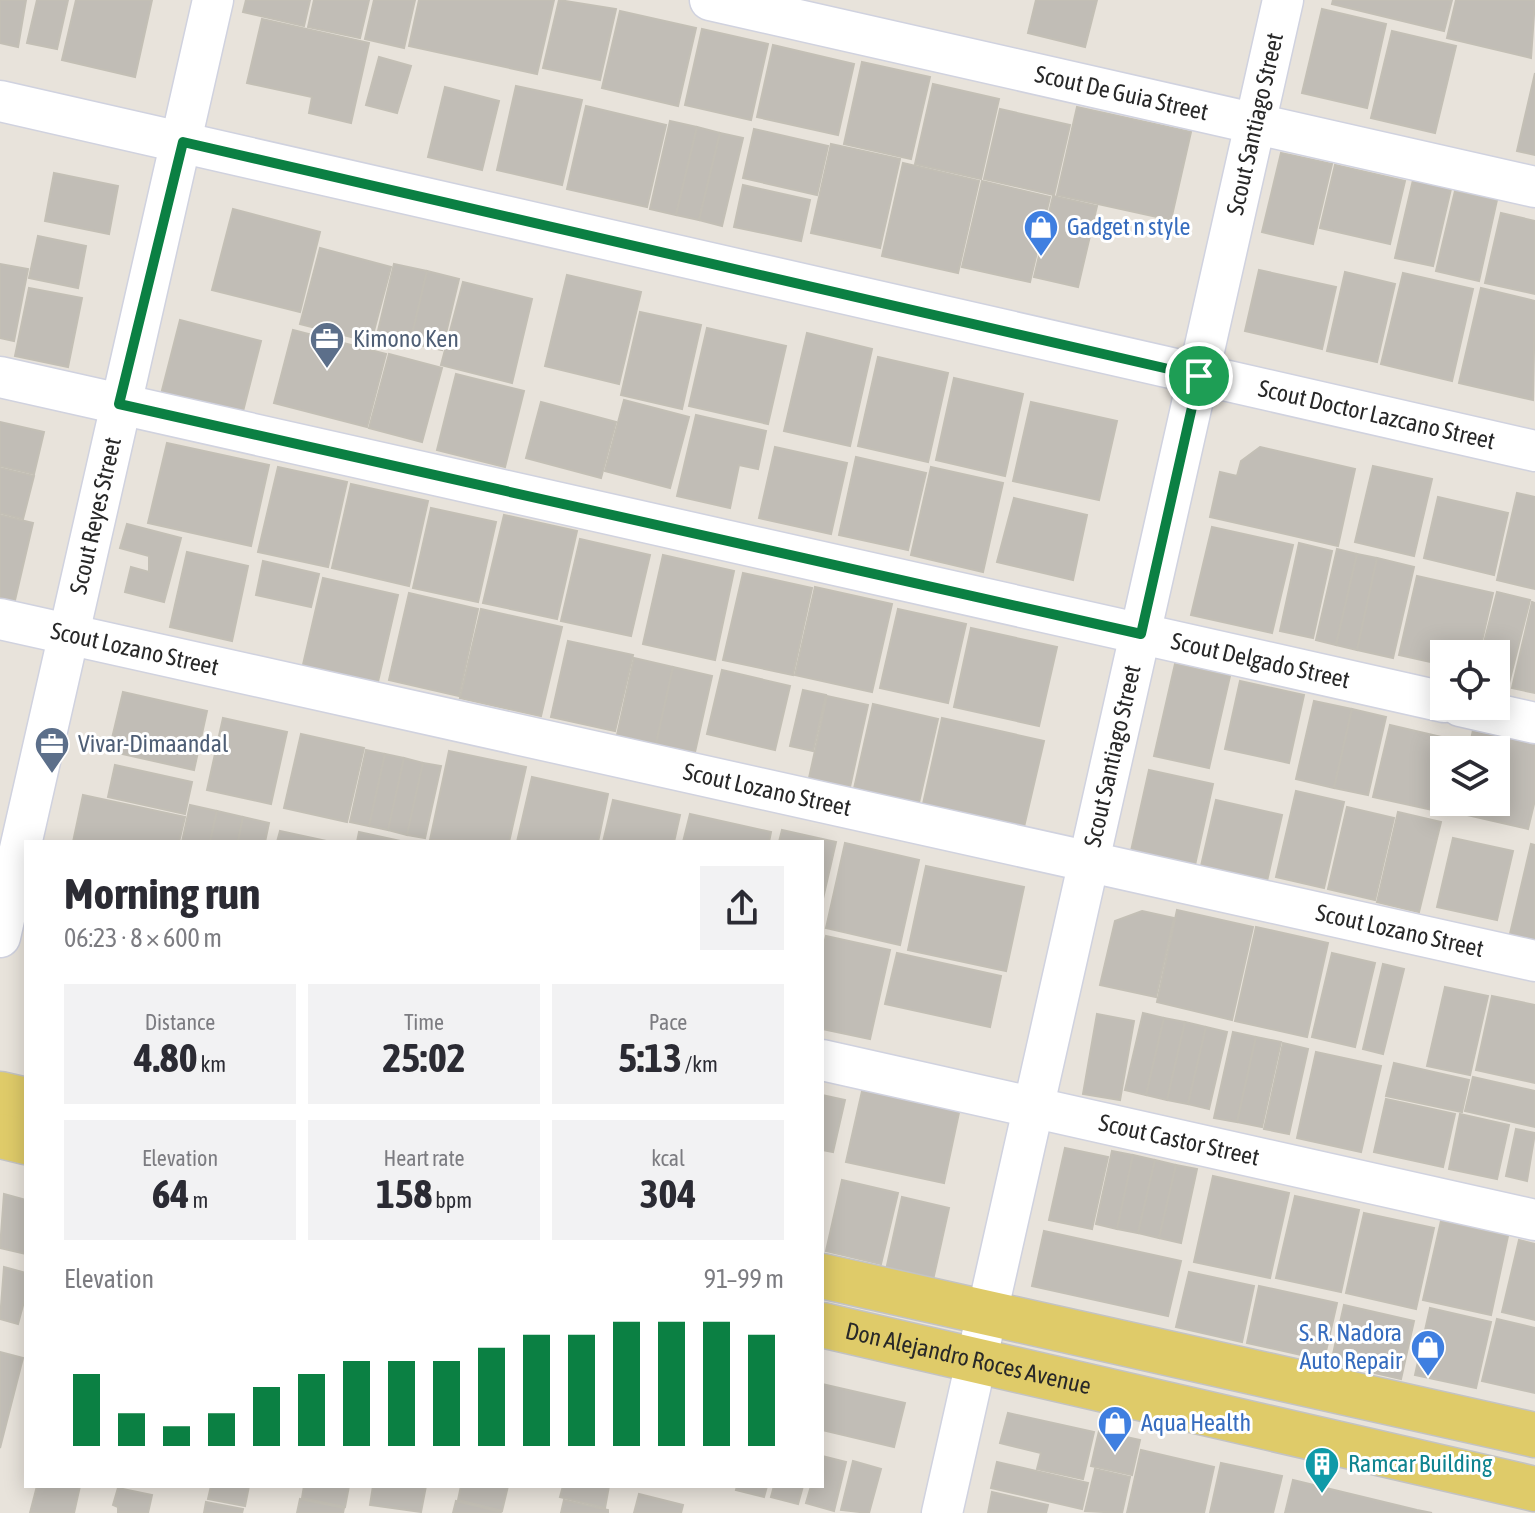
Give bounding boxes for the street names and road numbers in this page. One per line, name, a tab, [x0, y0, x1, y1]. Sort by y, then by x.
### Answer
street label: Scout Santiago Street	[1221, 30, 1288, 217]
street label: Scout De Guia Street	[1032, 60, 1211, 126]
street label: Scout Doctor Lazcano Street	[1256, 374, 1498, 454]
street label: Scout Reyes Street	[64, 435, 126, 597]
street label: Scout Lozano Street	[48, 617, 221, 680]
street label: Scout Delgado Street	[1169, 627, 1352, 693]
street label: Scout Santiago Street	[1079, 662, 1146, 849]
street label: Scout Lozano Street	[681, 758, 854, 821]
street label: Scout Lozano Street	[1313, 899, 1486, 962]
street label: Scout Castor Street	[1096, 1109, 1262, 1171]
street label: Don Alejandro Roces Avenue	[843, 1317, 1094, 1399]

